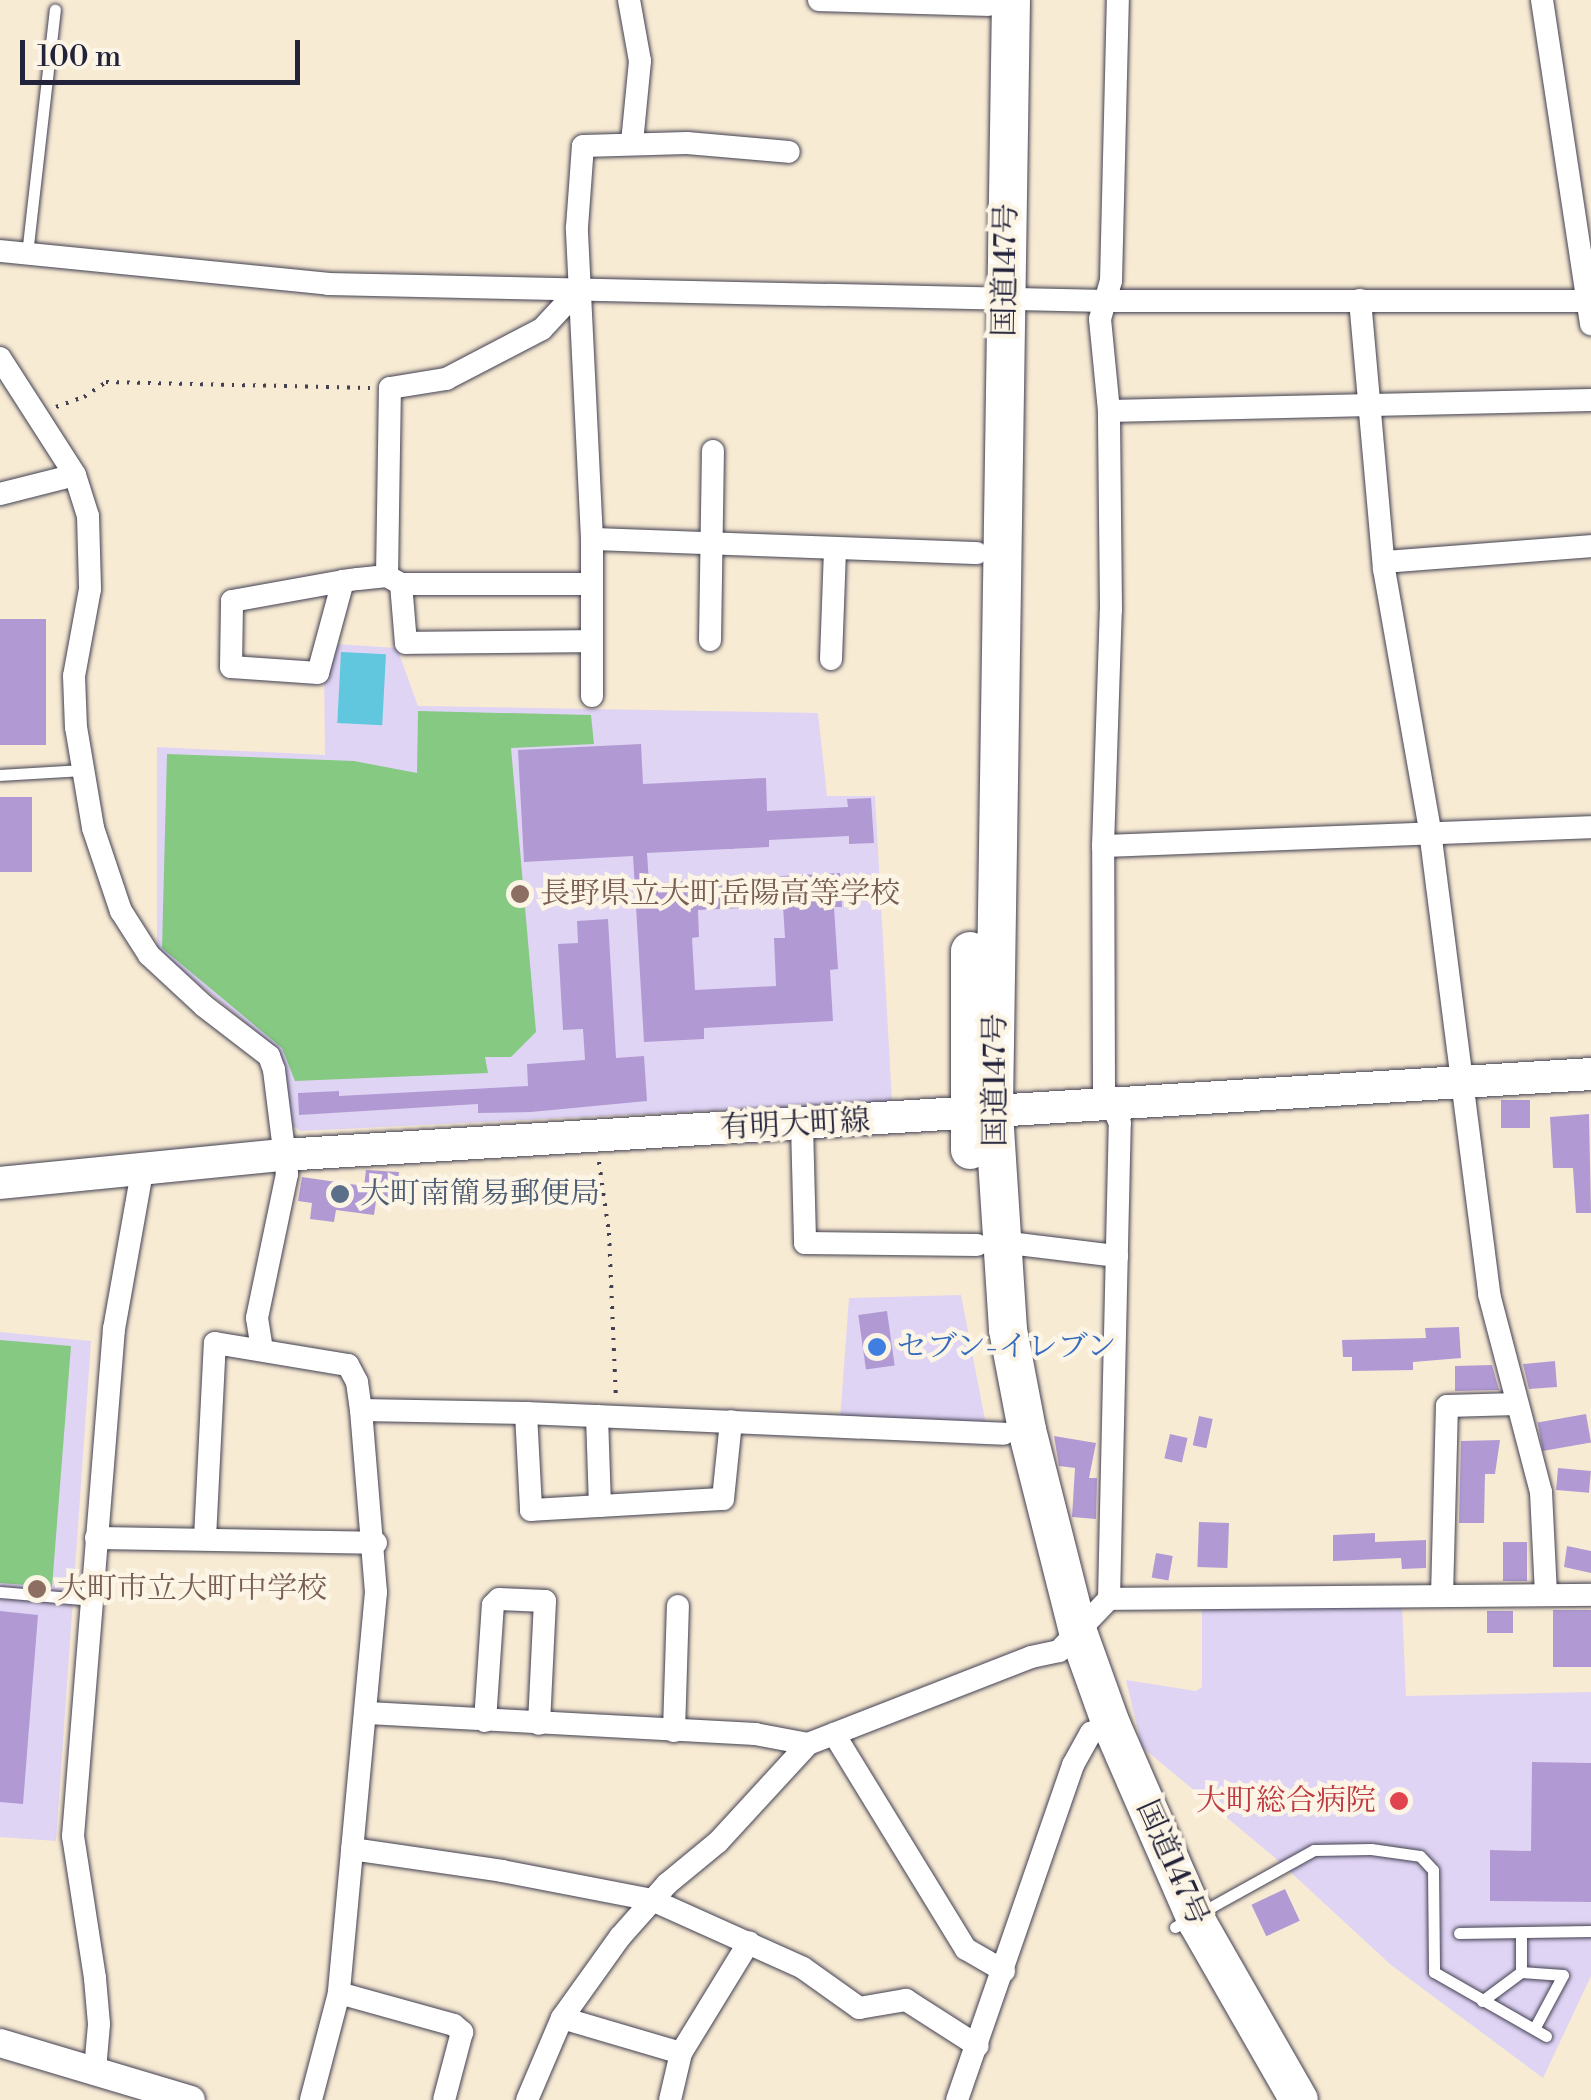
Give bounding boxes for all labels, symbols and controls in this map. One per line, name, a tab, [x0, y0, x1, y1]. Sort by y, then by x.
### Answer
scale bar	[25, 20, 305, 82]
text: 100 m	[37, 38, 121, 76]
street label: 国道147号	[987, 203, 1025, 337]
place label: 長野県立大町岳陽高等学校	[540, 876, 900, 912]
marker: 長野県立大町岳陽高等学校	[509, 883, 531, 905]
street label: 国道147号	[978, 1013, 1014, 1147]
street label: 有明大町線	[719, 1103, 871, 1147]
place label: 大町南簡易郵便局	[360, 1176, 600, 1212]
marker: 大町南簡易郵便局	[329, 1183, 351, 1205]
place label: セブン-イレブン	[897, 1329, 1119, 1365]
marker: セブン-イレブン	[866, 1336, 888, 1358]
place label: 大町市立大町中学校	[57, 1571, 327, 1607]
marker: 大町市立大町中学校	[26, 1578, 48, 1600]
place label: 大町総合病院	[1196, 1783, 1376, 1819]
marker: 大町総合病院	[1386, 1788, 1412, 1814]
street label: 国道147号	[1128, 1795, 1216, 1931]

